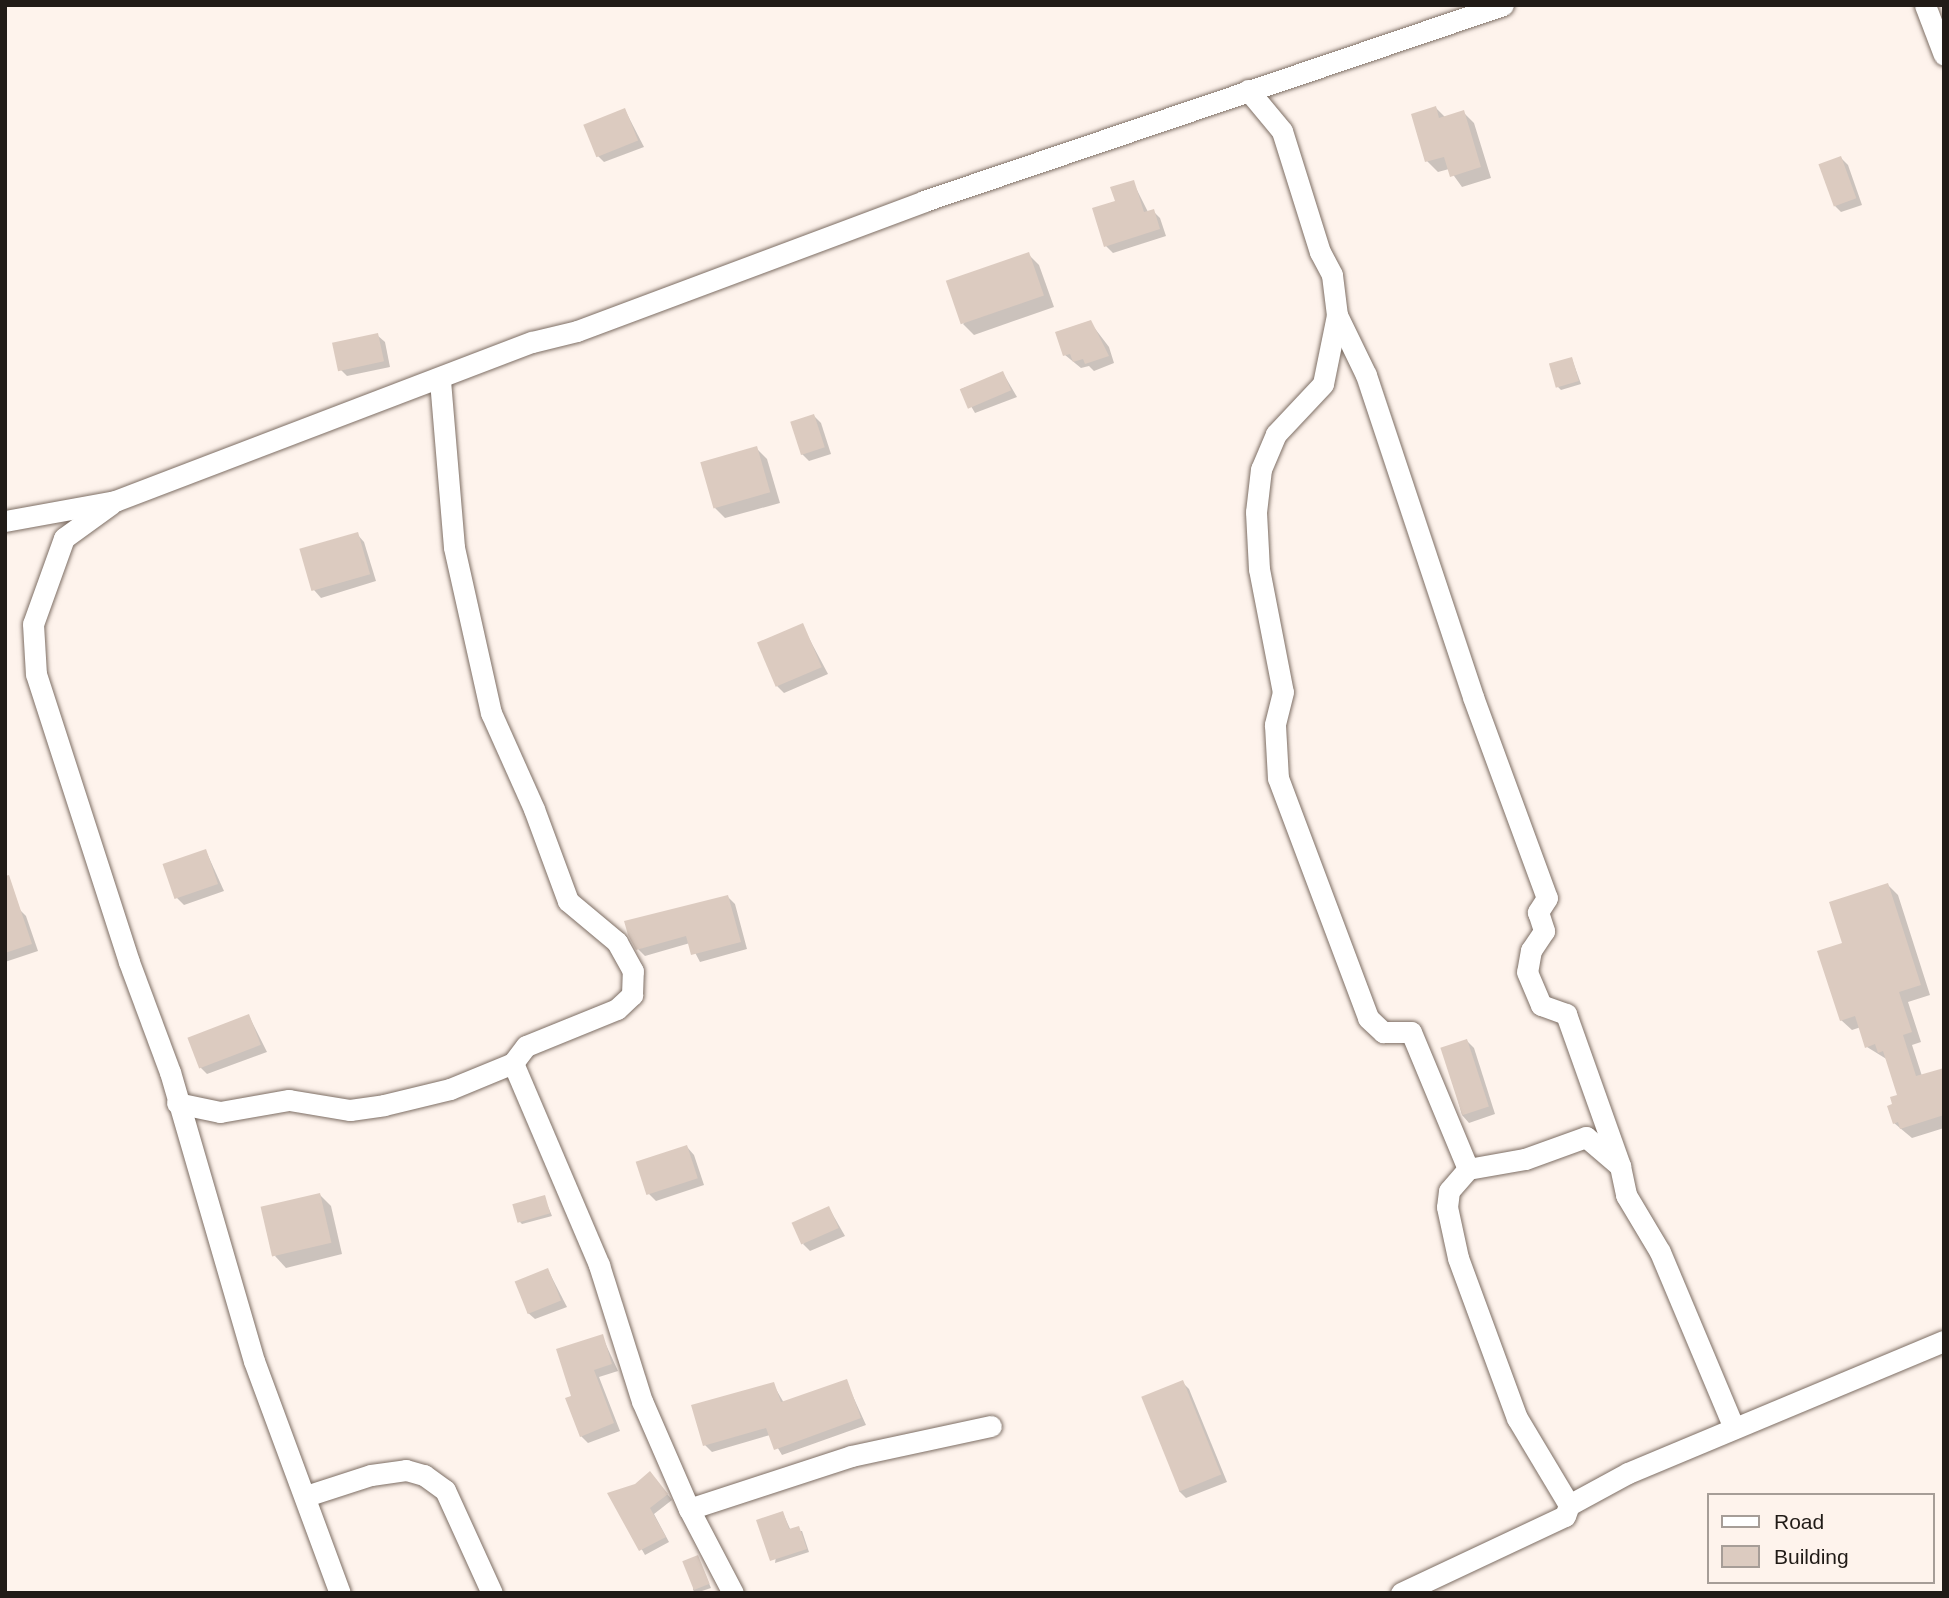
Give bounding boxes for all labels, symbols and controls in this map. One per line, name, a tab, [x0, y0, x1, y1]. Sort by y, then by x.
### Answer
legend	[1708, 1493, 1935, 1584]
text: Road	[1774, 1510, 1824, 1533]
text: Building	[1774, 1545, 1849, 1568]

